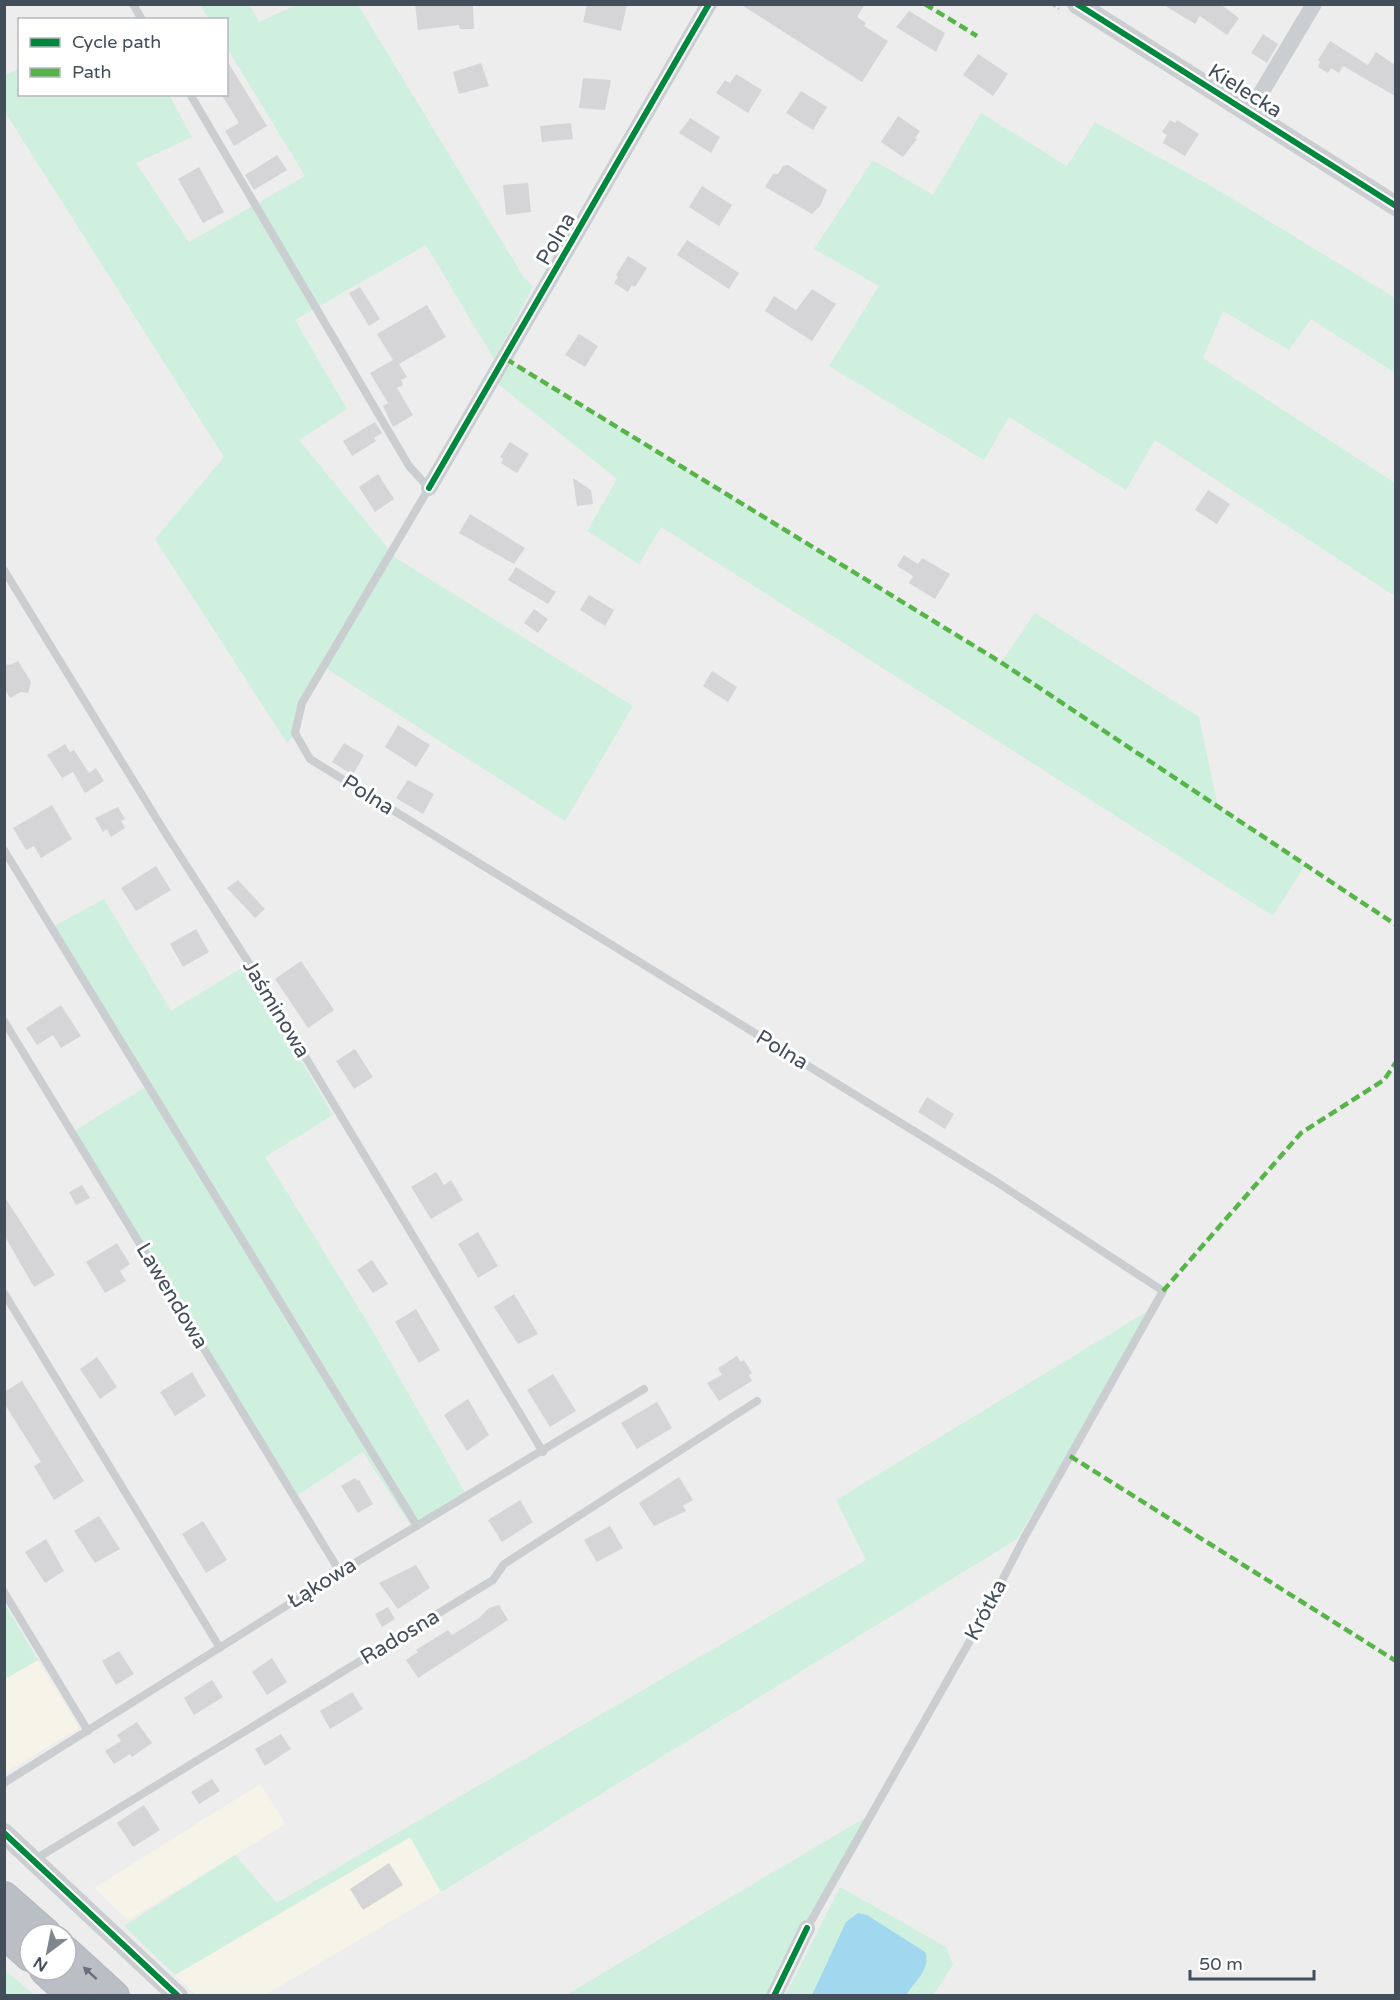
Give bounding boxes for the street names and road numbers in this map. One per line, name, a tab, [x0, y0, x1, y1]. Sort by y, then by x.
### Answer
street label: Kielecka	[1203, 59, 1287, 123]
street label: Polna	[531, 208, 581, 270]
street label: Polna	[337, 769, 399, 821]
street label: Jaśminowa	[237, 955, 315, 1063]
street label: Polna	[751, 1025, 813, 1075]
street label: Lawendowa	[131, 1239, 213, 1353]
street label: Łąkowa	[283, 1552, 361, 1614]
street label: Krótka	[960, 1575, 1012, 1645]
street label: Radosna	[356, 1604, 444, 1670]

